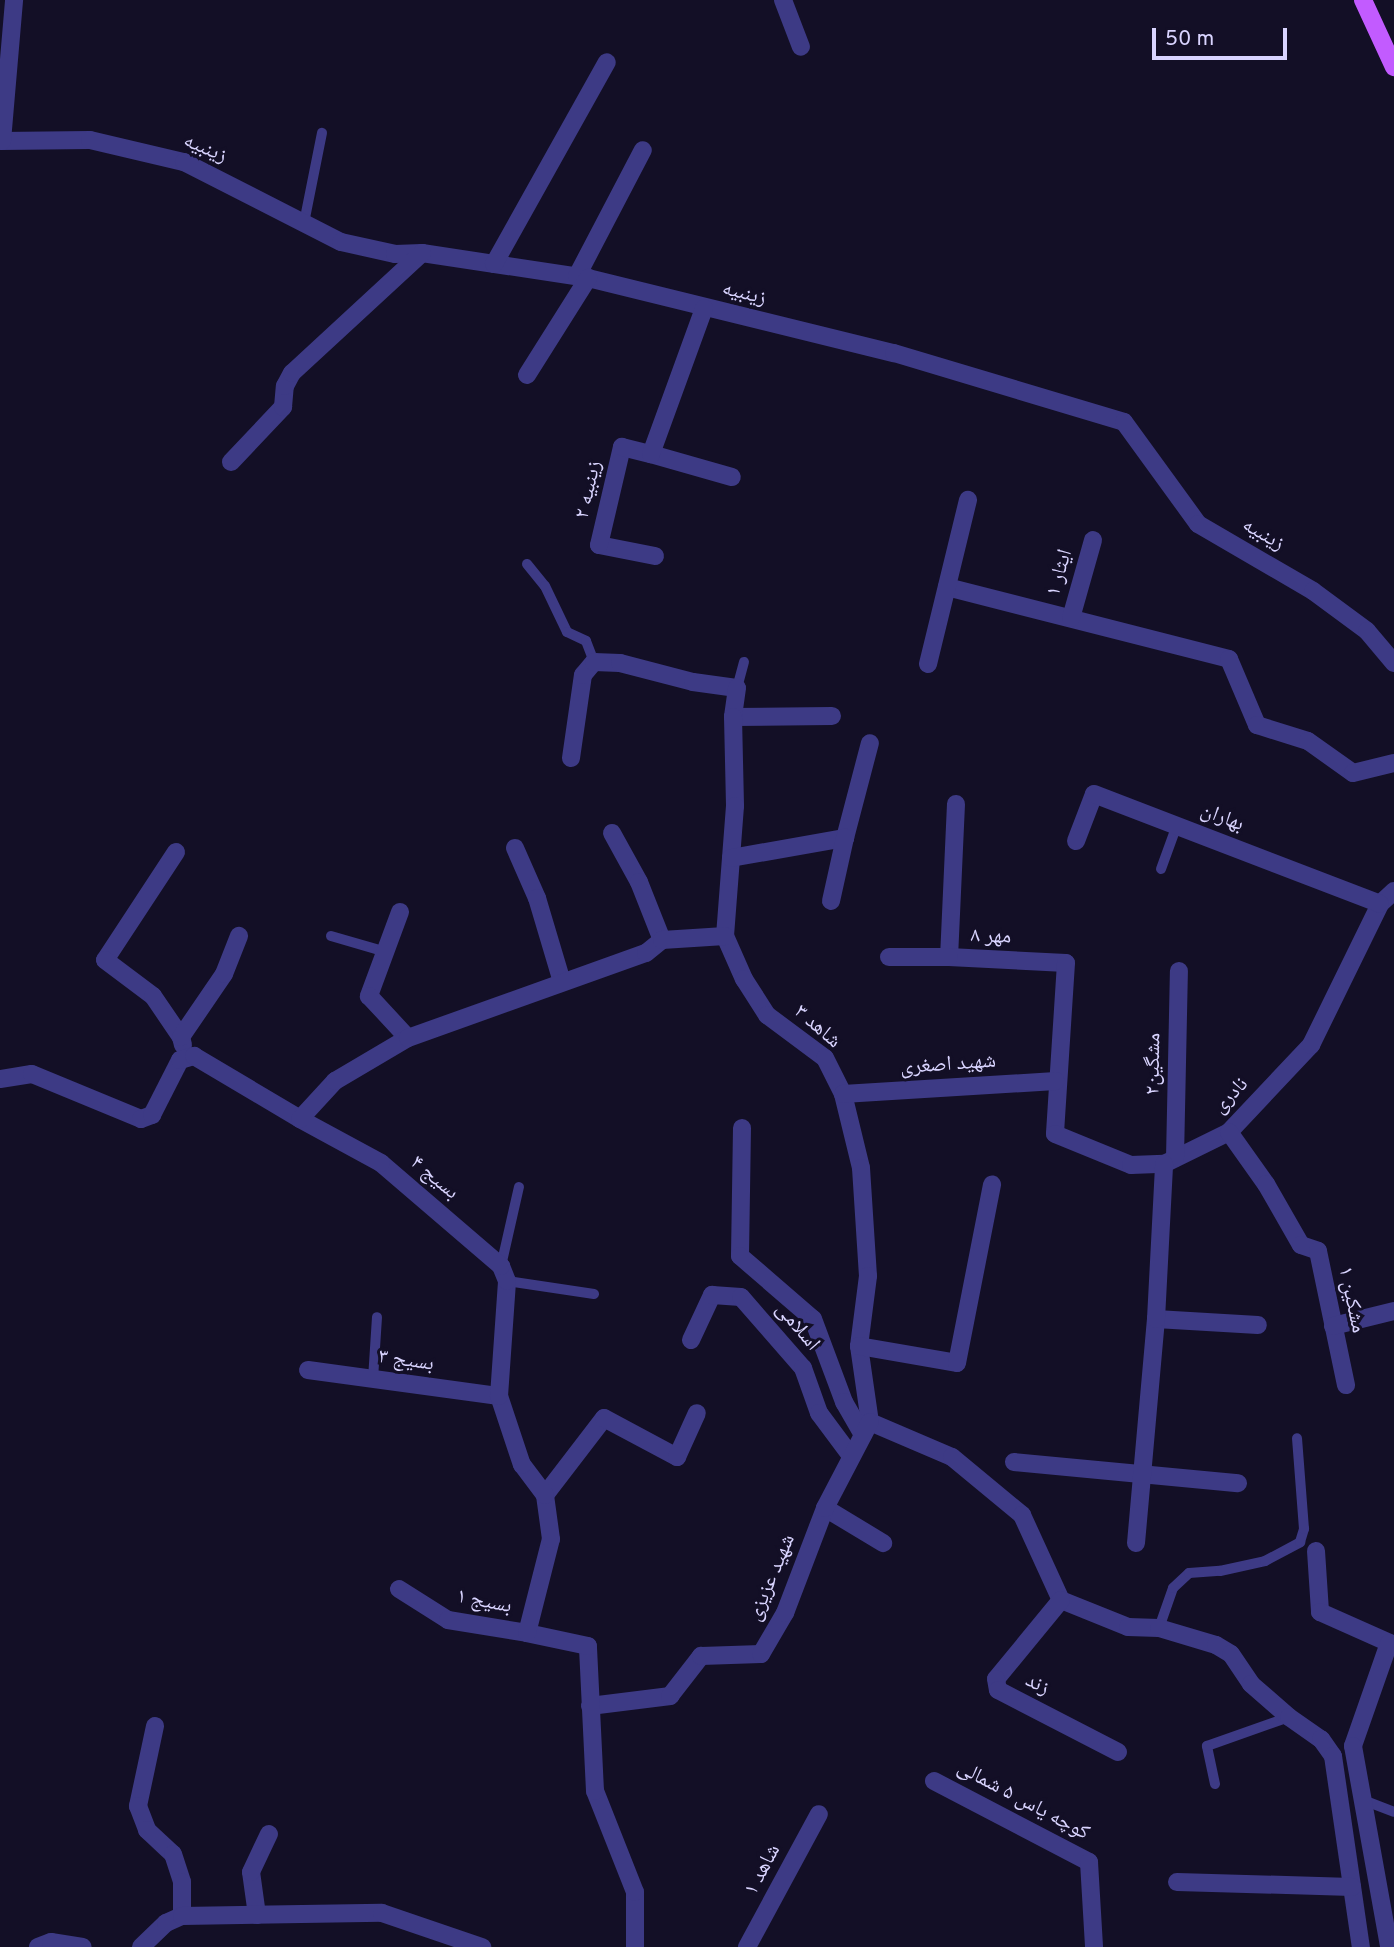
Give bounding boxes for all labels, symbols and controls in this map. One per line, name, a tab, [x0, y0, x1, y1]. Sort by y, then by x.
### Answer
scale bar	[1156, 14, 1291, 58]
text: 50 m	[1165, 26, 1214, 53]
street label: زینبیه	[180, 129, 230, 169]
street label: زینبیه	[719, 276, 769, 312]
street label: زینبیه ۲	[570, 458, 608, 522]
street label: زینبیه	[1237, 513, 1289, 557]
street label: ایثار ۱	[1041, 547, 1079, 599]
street label: بهاران	[1197, 798, 1247, 838]
street label: مهر ۸	[970, 924, 1012, 950]
street label: شاهد ۳	[788, 1000, 846, 1054]
street label: مشگین۲	[1141, 1033, 1167, 1095]
street label: شهید اصغری	[899, 1049, 997, 1081]
street label: نادری	[1208, 1073, 1254, 1119]
street label: بسیج ۴	[405, 1150, 463, 1206]
street label: مشکین ۱	[1332, 1264, 1370, 1336]
street label: اسلامی	[769, 1298, 825, 1356]
street label: بسیج ۳	[377, 1345, 435, 1377]
street label: شهید عزیزی	[742, 1531, 802, 1625]
street label: بسیج ۱	[454, 1584, 514, 1620]
street label: زند	[1021, 1668, 1053, 1702]
street label: کوچه یاس ۵ شمالی	[953, 1756, 1093, 1846]
street label: شاهد ۱	[739, 1840, 787, 1900]

